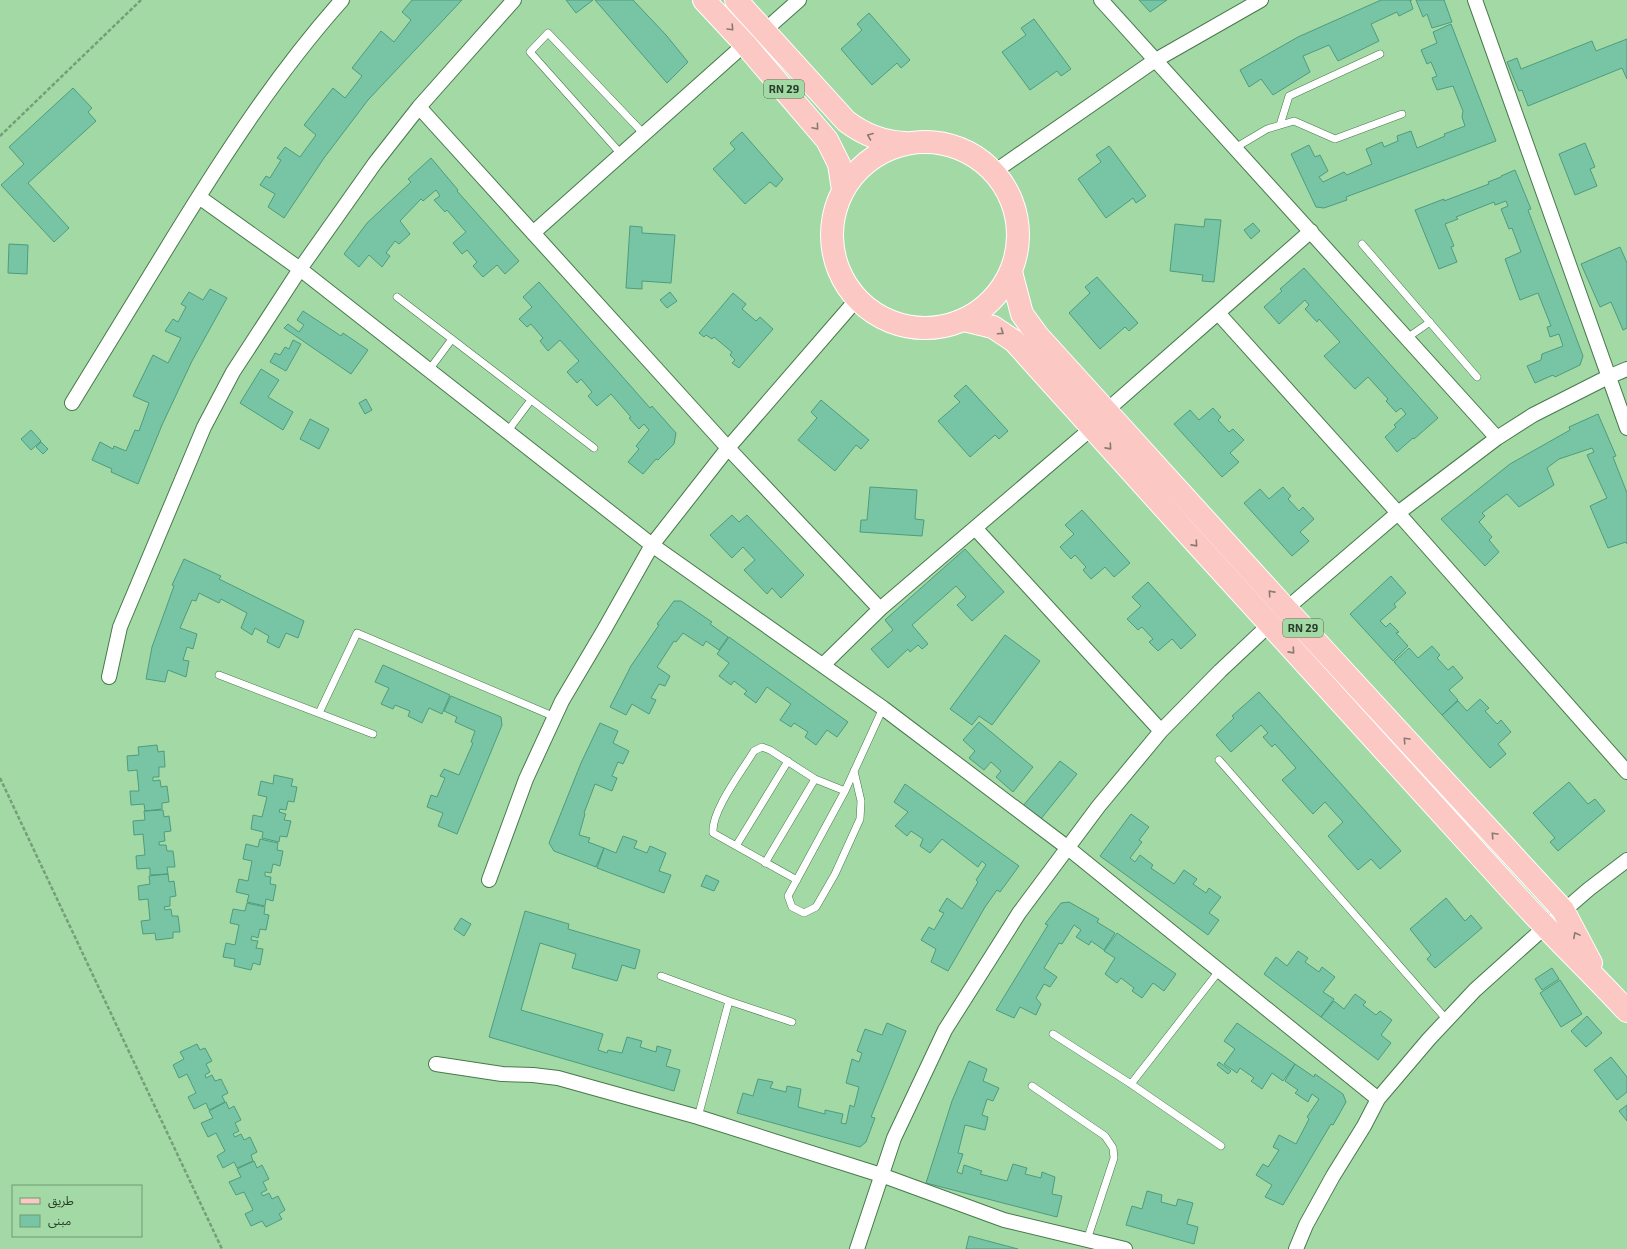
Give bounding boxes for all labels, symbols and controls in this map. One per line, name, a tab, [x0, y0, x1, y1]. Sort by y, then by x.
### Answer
one-way arrow	[726, 24, 733, 31]
road number: RN 29	[764, 80, 804, 98]
one-way arrow	[812, 122, 819, 129]
one-way arrow	[867, 132, 874, 140]
one-way arrow	[996, 327, 1003, 334]
one-way arrow	[1104, 442, 1111, 449]
one-way arrow	[1191, 539, 1198, 546]
one-way arrow	[1268, 590, 1275, 597]
road number: RN 29	[1283, 619, 1323, 637]
one-way arrow	[1287, 646, 1294, 653]
one-way arrow	[1403, 737, 1411, 745]
one-way arrow	[1491, 832, 1499, 840]
one-way arrow	[1573, 932, 1581, 939]
legend	[12, 1185, 142, 1237]
text: طريق	[48, 1193, 74, 1209]
text: مبنى	[48, 1213, 71, 1228]

